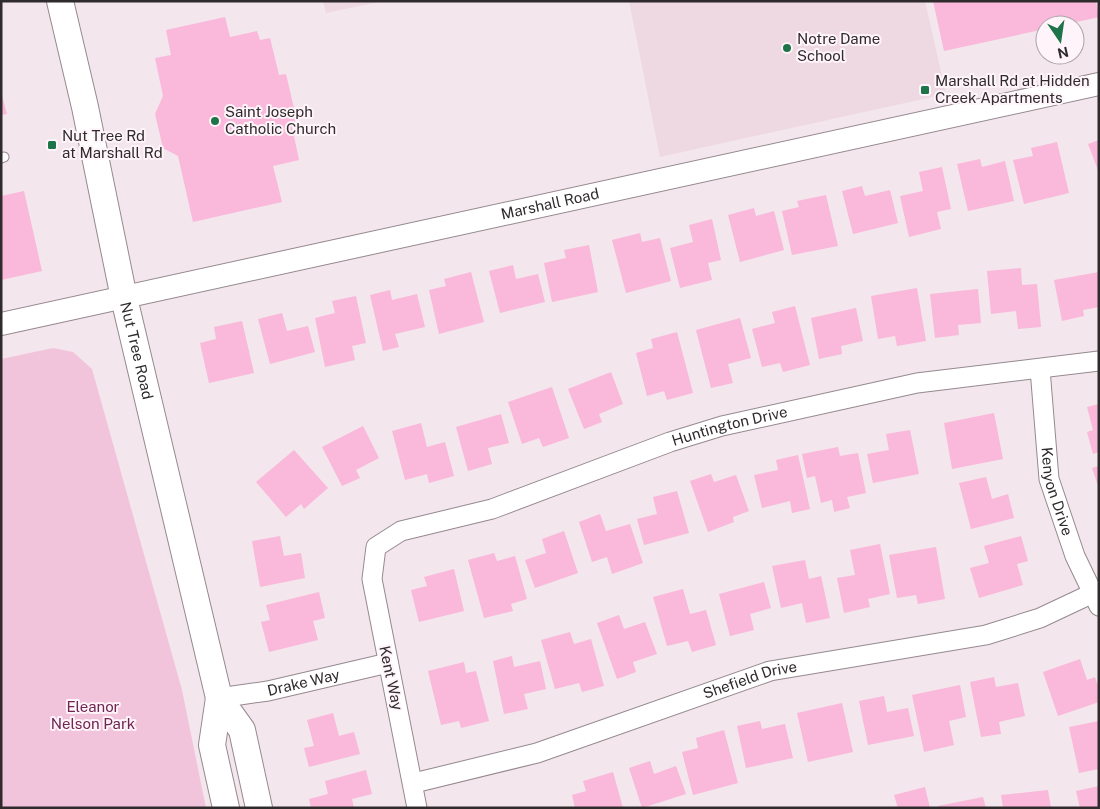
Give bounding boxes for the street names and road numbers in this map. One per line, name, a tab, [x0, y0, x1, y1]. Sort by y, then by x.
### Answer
street label: Marshall Road	[499, 185, 601, 222]
street label: Nut Tree Road	[117, 300, 157, 401]
street label: Huntington Drive	[670, 403, 789, 449]
street label: Kenyon Drive	[1038, 446, 1076, 538]
street label: Kent Way	[376, 644, 407, 712]
street label: Shefield Drive	[701, 658, 798, 702]
street label: Drake Way	[266, 666, 341, 699]

